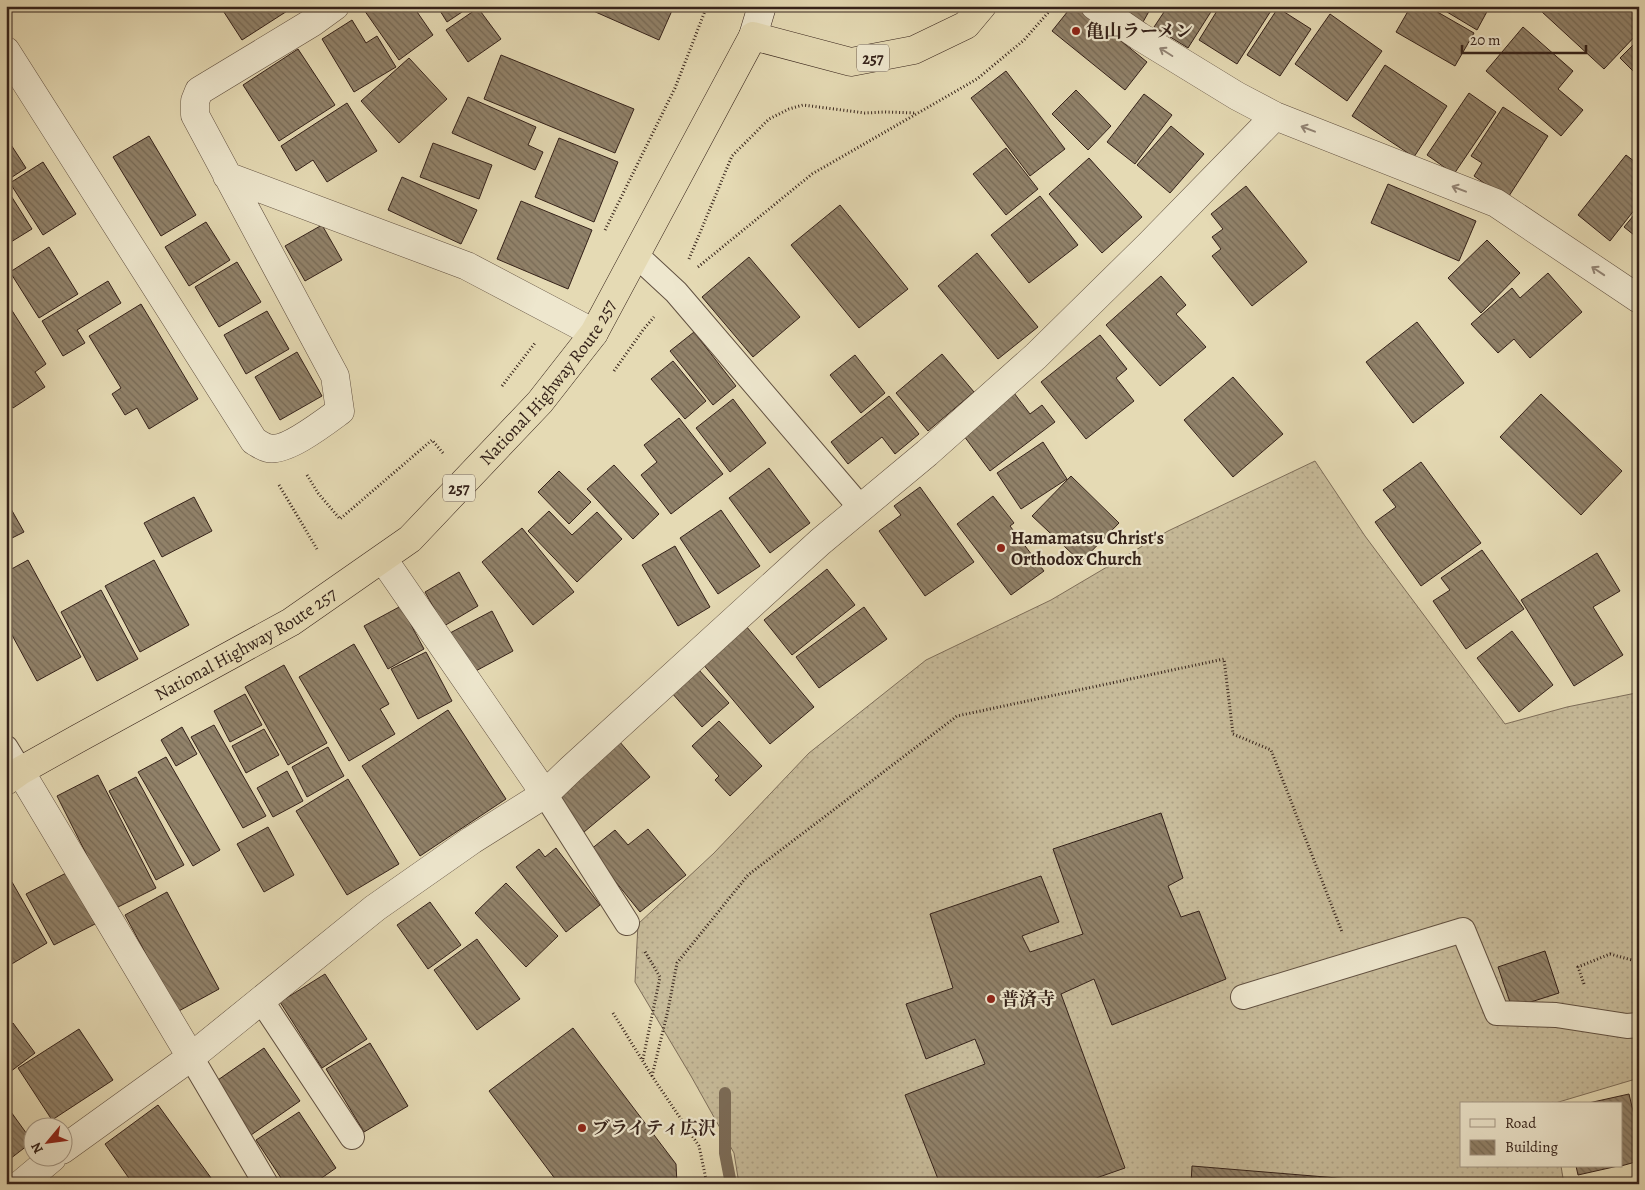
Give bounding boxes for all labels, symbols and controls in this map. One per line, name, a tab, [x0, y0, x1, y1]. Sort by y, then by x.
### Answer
place label: 亀山ラーメン	[1086, 19, 1193, 43]
scale bar	[1462, 22, 1586, 54]
marker: 亀山ラーメン	[1070, 25, 1082, 37]
text: 20 m	[1470, 30, 1501, 50]
road number: 257	[857, 44, 889, 72]
one-way arrow	[1159, 47, 1173, 57]
one-way arrow	[1301, 124, 1316, 133]
one-way arrow	[1452, 183, 1467, 193]
one-way arrow	[1592, 266, 1606, 276]
street label: National Highway Route 257	[474, 295, 622, 470]
road number: 257	[443, 474, 475, 502]
place label: Hamamatsu Christ's Orthodox Church	[1011, 526, 1164, 571]
marker: Hamamatsu Christ's Orthodox Church	[995, 542, 1007, 554]
street label: National Highway Route 257	[150, 582, 342, 706]
place label: 普済寺	[1001, 987, 1055, 1011]
marker: 普済寺	[985, 993, 997, 1005]
legend	[1460, 1102, 1622, 1168]
text: Road	[1505, 1113, 1537, 1133]
place label: ブライティ広沢	[592, 1116, 716, 1140]
north arrow	[22, 1118, 72, 1168]
marker: ブライティ広沢	[576, 1122, 588, 1134]
text: Building	[1505, 1137, 1558, 1157]
text: N	[26, 1139, 48, 1157]

